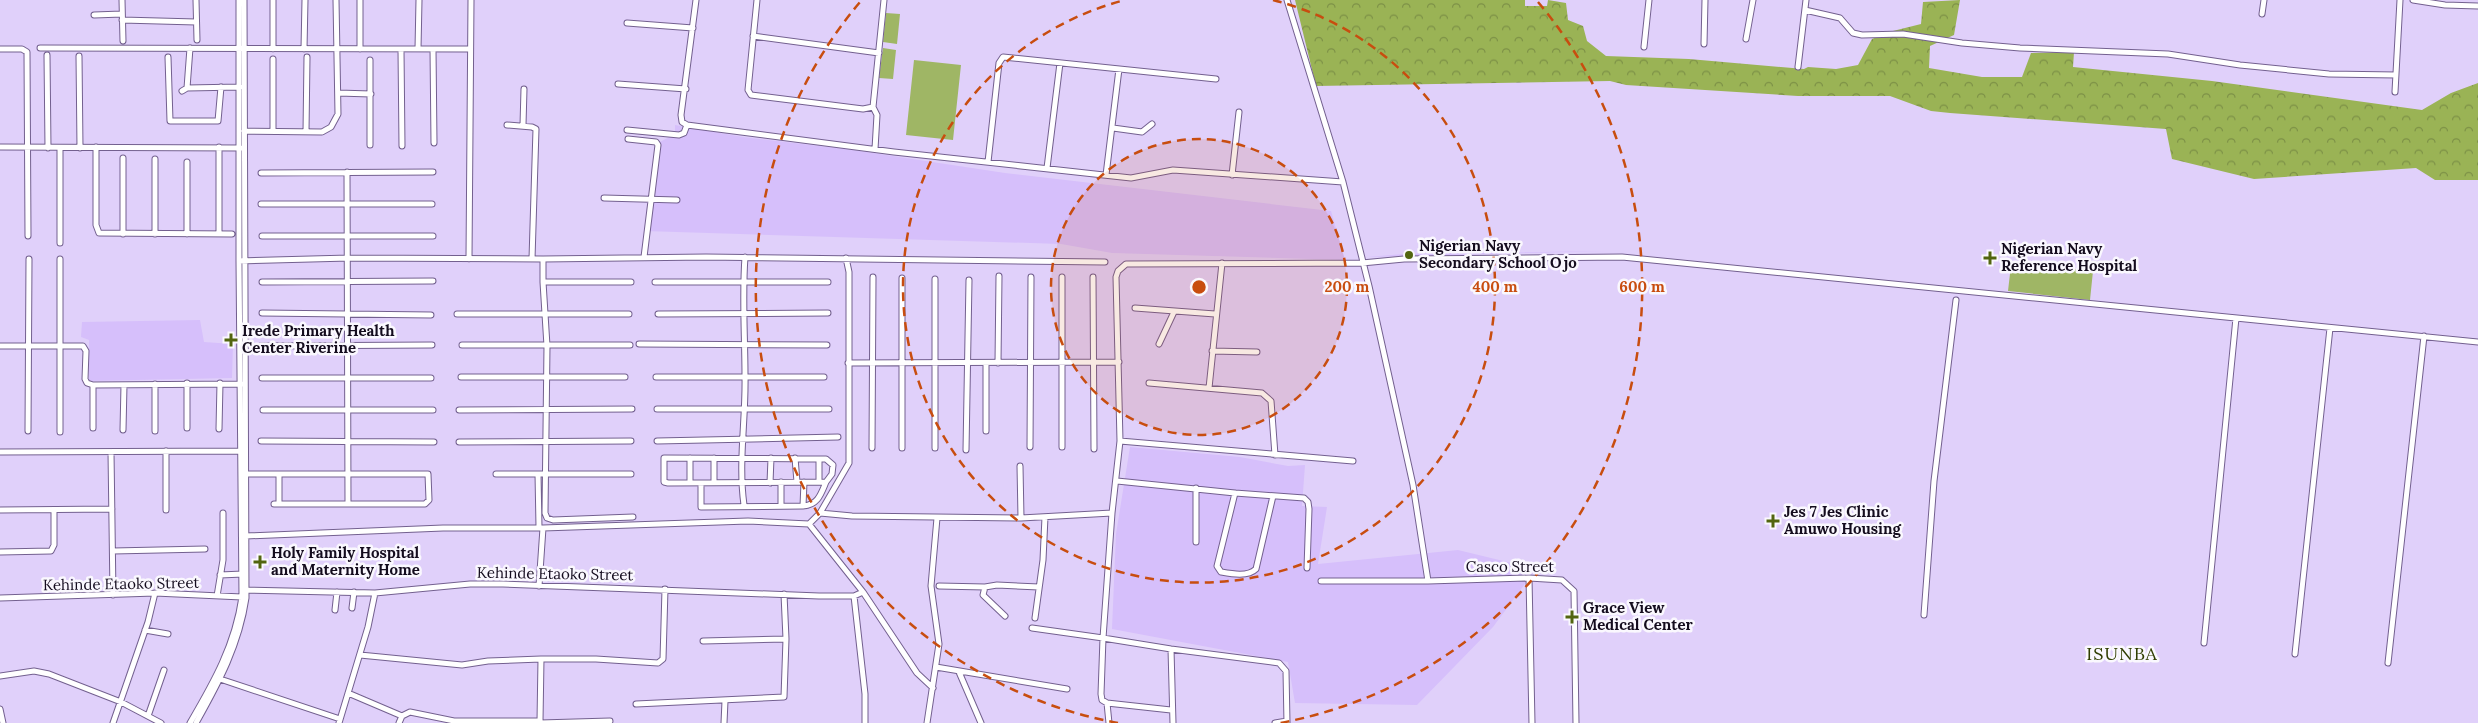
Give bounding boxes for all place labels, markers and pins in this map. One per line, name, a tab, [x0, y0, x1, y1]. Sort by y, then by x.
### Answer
place label: Nigerian Navy Secondary School Ojo	[1419, 236, 1577, 272]
place label: Nigerian Navy Reference Hospital	[2001, 239, 2138, 275]
marker: Nigerian Navy Secondary School Ojo	[1403, 249, 1415, 261]
marker: Nigerian Navy Reference Hospital	[1983, 251, 1997, 265]
centre of rings	[1190, 278, 1208, 296]
place label: Irede Primary Health Center Riverine	[242, 321, 395, 357]
marker: Irede Primary Health Center Riverine	[224, 333, 238, 347]
place label: Jes 7 Jes Clinic Amuwo Housing	[1784, 502, 1902, 538]
marker: Jes 7 Jes Clinic Amuwo Housing	[1766, 514, 1780, 528]
place label: Holy Family Hospital and Maternity Home	[271, 543, 420, 579]
marker: Holy Family Hospital and Maternity Home	[253, 555, 267, 569]
place label: Grace View Medical Center	[1583, 598, 1694, 634]
marker: Grace View Medical Center	[1565, 610, 1579, 624]

